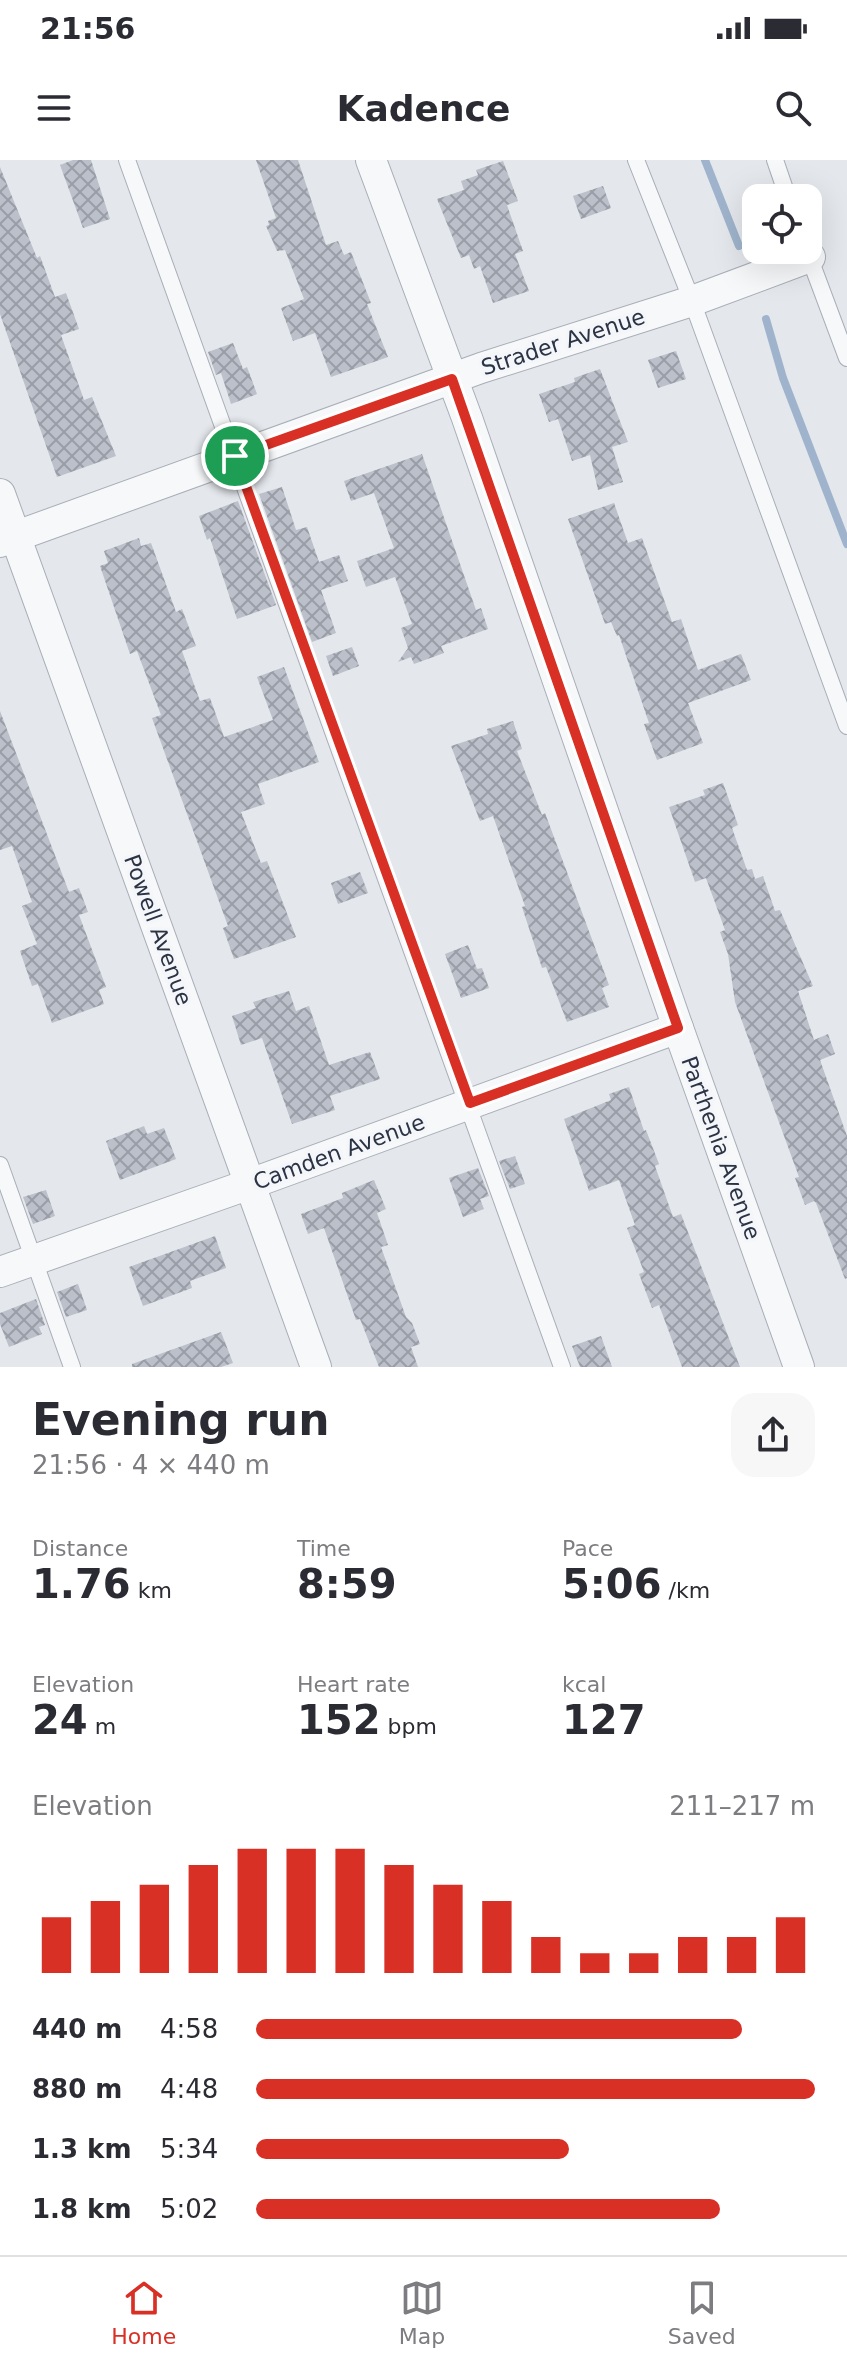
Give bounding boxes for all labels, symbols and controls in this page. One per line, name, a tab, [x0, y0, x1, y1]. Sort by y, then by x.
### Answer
text: 21:56	[40, 11, 136, 46]
icon: menu	[32, 86, 76, 130]
icon: search	[771, 86, 815, 130]
text: Kadence	[337, 88, 510, 129]
map controls	[742, 184, 822, 264]
button: locate	[742, 184, 822, 264]
street label: Strader Avenue	[478, 304, 648, 380]
pin	[201, 422, 269, 490]
icon: arrive	[213, 434, 257, 478]
street label: Powell Avenue	[119, 851, 197, 1009]
street label: Parthenia Avenue	[676, 1053, 766, 1243]
street label: Camden Avenue	[250, 1109, 428, 1195]
button: share	[731, 1393, 815, 1477]
text: Evening run	[32, 1394, 329, 1445]
text: 21:56 · 4 × 440 m	[32, 1450, 270, 1480]
text: Distance	[32, 1536, 128, 1561]
text: Time	[297, 1536, 351, 1561]
text: Pace	[562, 1536, 613, 1561]
text: 1.76	[32, 1561, 131, 1607]
text: 8:59	[297, 1561, 397, 1607]
text: 5:06	[562, 1561, 662, 1607]
text: km	[131, 1578, 172, 1603]
text: /km	[662, 1578, 710, 1603]
text: Elevation	[32, 1672, 134, 1697]
text: Heart rate	[297, 1672, 410, 1697]
text: kcal	[562, 1672, 606, 1697]
text: 24	[32, 1697, 88, 1743]
text: 152	[297, 1697, 381, 1743]
text: 127	[562, 1697, 646, 1743]
text: m	[88, 1714, 116, 1739]
text: bpm	[381, 1714, 437, 1739]
text: Elevation	[32, 1791, 153, 1821]
text: 211–217 m	[669, 1791, 815, 1821]
text: 440 m	[32, 2014, 122, 2044]
text: 4:58	[160, 2014, 218, 2044]
text: 880 m	[32, 2074, 122, 2104]
text: 4:48	[160, 2074, 218, 2104]
text: 1.3 km	[32, 2134, 132, 2164]
text: 5:34	[160, 2134, 218, 2164]
text: 1.8 km	[32, 2194, 132, 2224]
text: 5:02	[160, 2194, 218, 2224]
tab: Home	[111, 2276, 176, 2349]
tab: Map	[399, 2276, 445, 2349]
tab: Saved	[668, 2276, 736, 2349]

